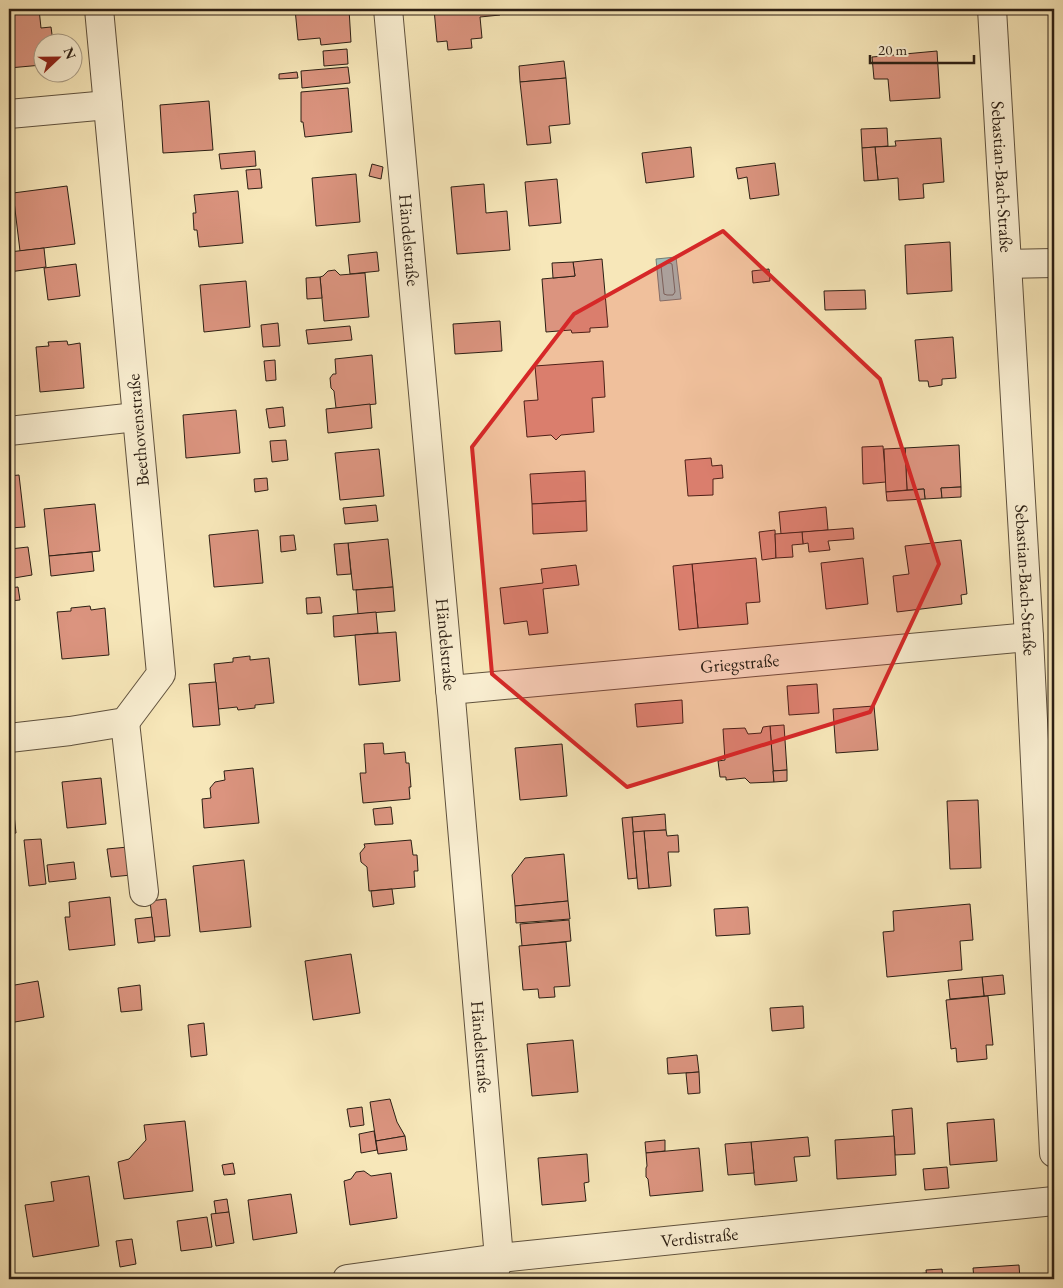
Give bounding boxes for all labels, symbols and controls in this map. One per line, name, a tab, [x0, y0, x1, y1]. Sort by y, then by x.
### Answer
north arrow	[32, 32, 82, 82]
scale bar	[870, 32, 974, 64]
text: 20 m	[878, 40, 907, 59]
text: N	[60, 45, 81, 62]
street label: Sebastian-Bach-Straße	[986, 100, 1018, 253]
street label: Händelstraße	[394, 193, 425, 287]
street label: Beethovenstraße	[121, 373, 154, 487]
street label: Sebastian-Bach-Straße	[1010, 504, 1042, 656]
street label: Händelstraße	[431, 597, 462, 691]
street label: Griegstraße	[699, 648, 780, 678]
street label: Händelstraße	[466, 1000, 497, 1094]
street label: Verdistraße	[660, 1222, 739, 1252]

